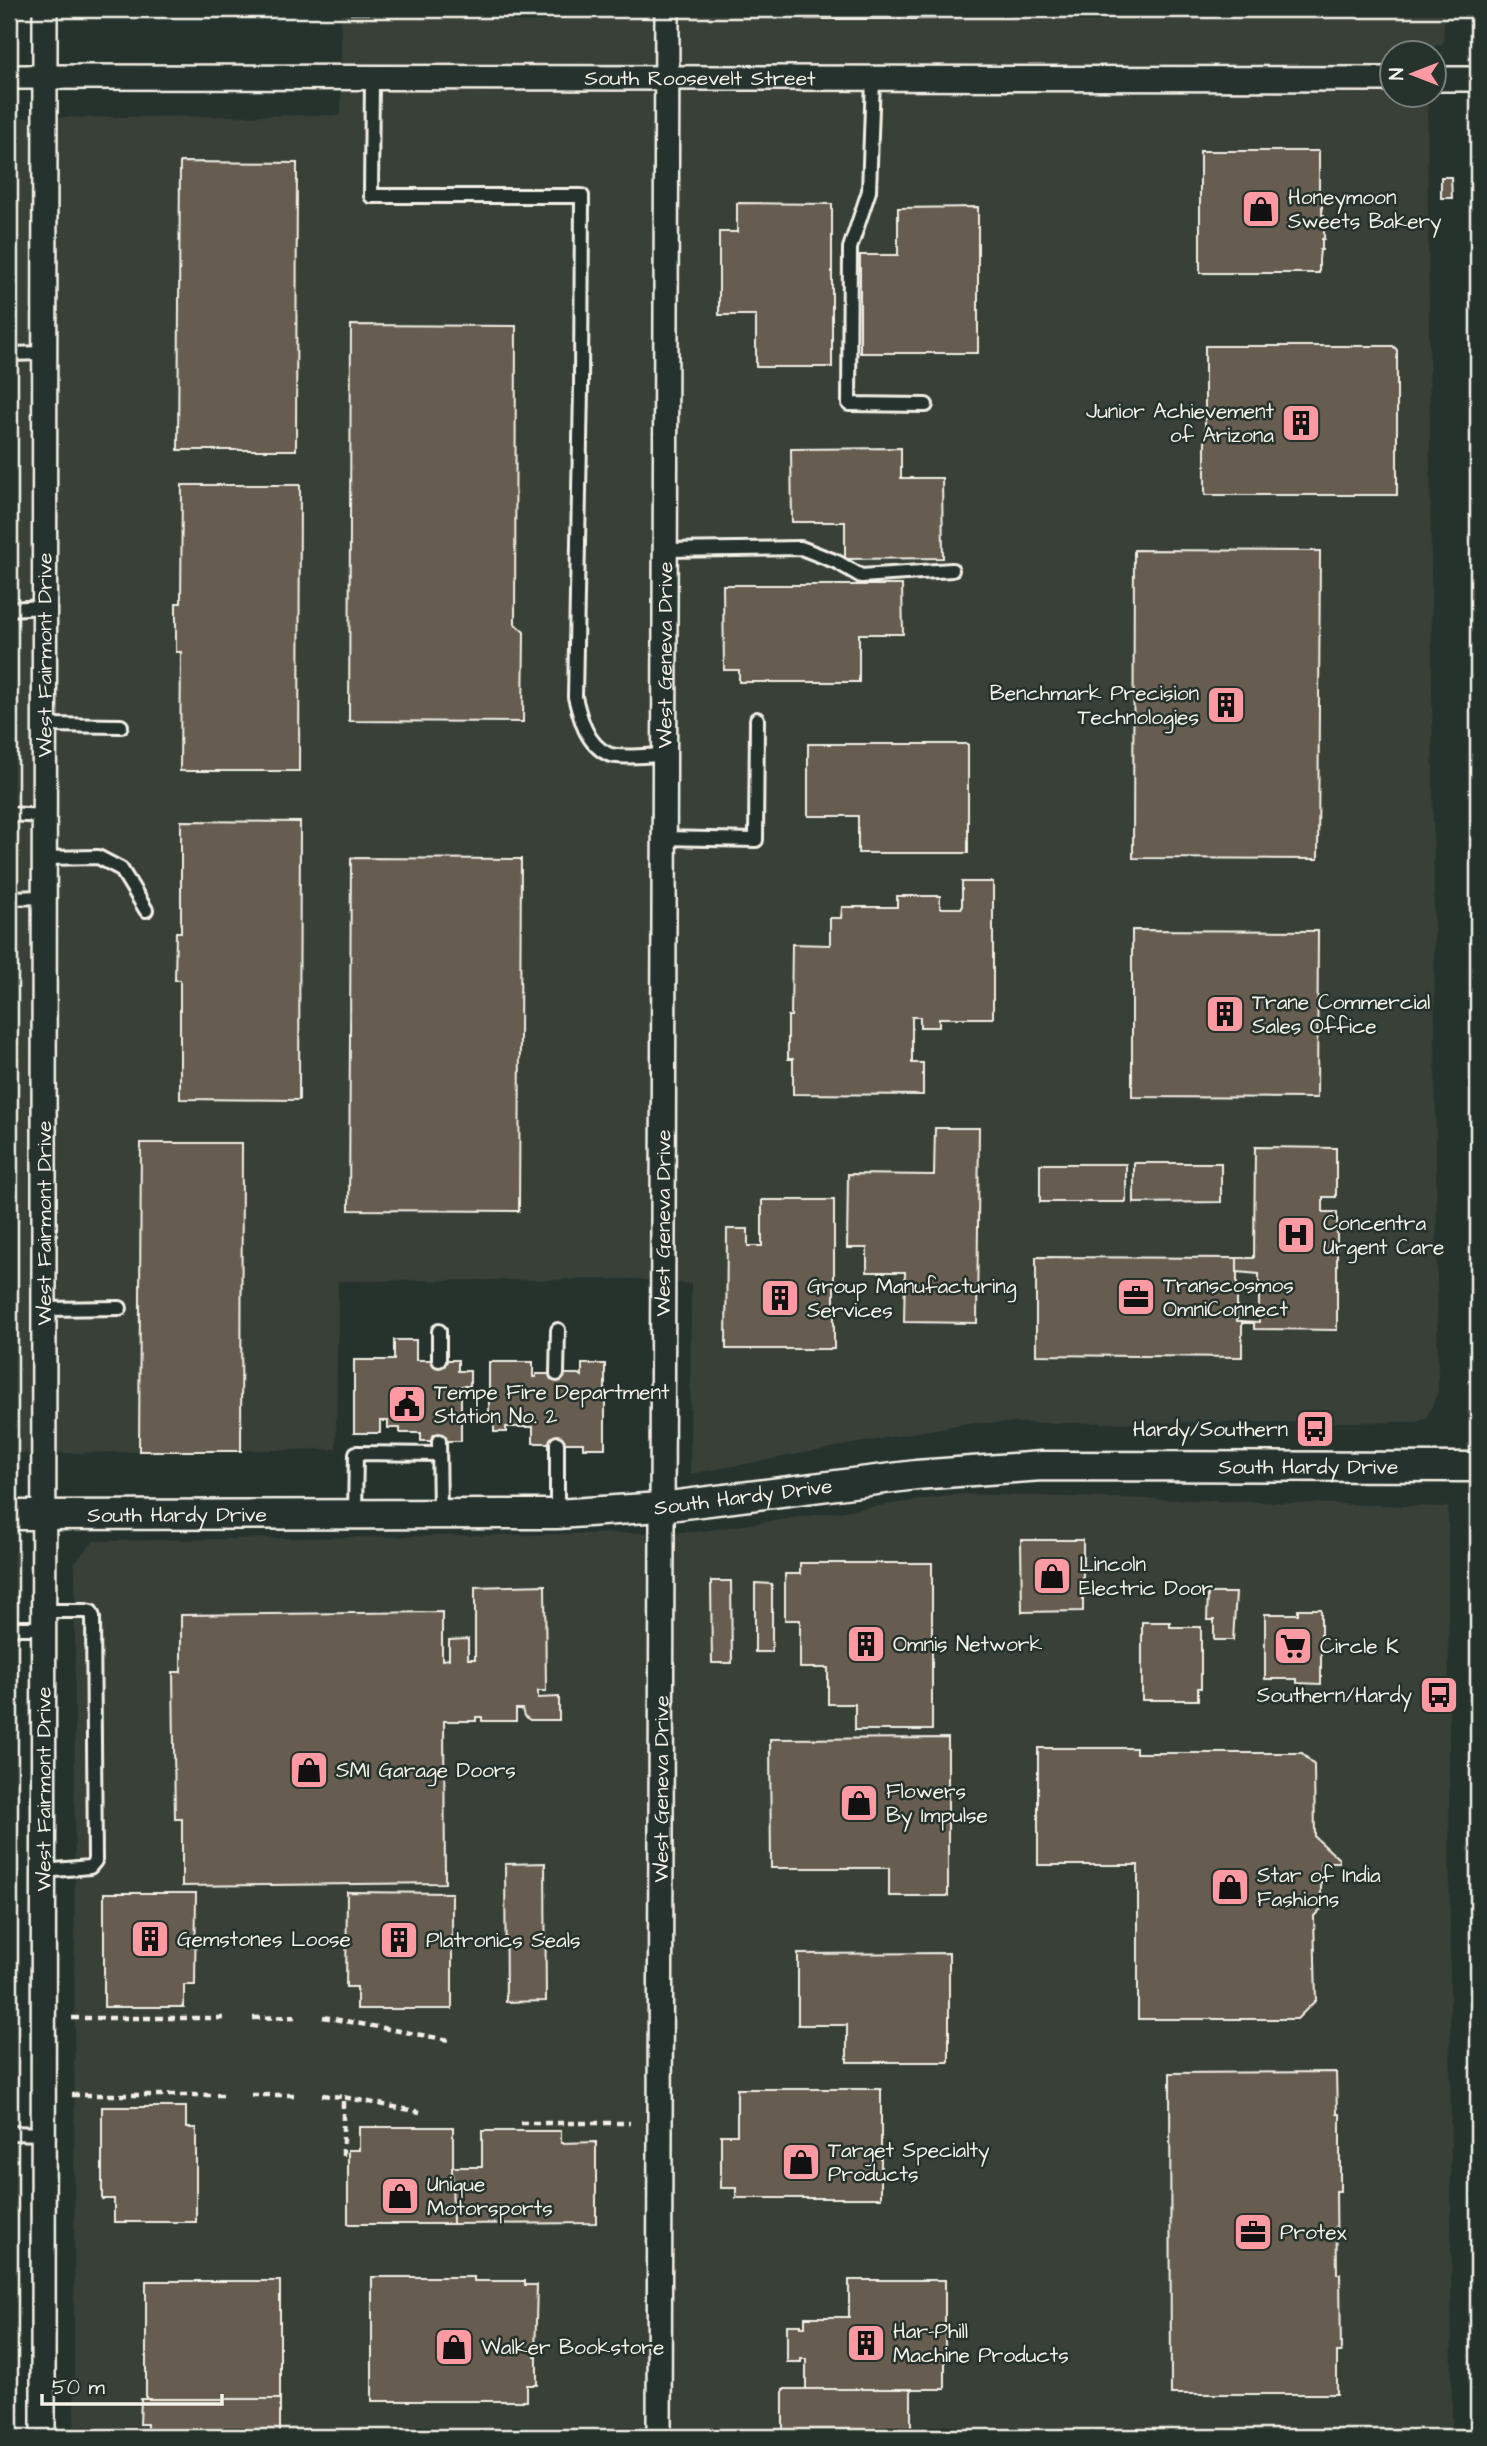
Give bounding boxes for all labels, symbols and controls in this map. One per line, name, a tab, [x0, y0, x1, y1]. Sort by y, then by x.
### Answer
north arrow	[1378, 38, 1448, 108]
street label: South Roosevelt Street	[584, 63, 816, 93]
text: N	[1384, 68, 1411, 80]
place label: Honeymoon Sweets Bakery	[1288, 183, 1442, 238]
shop icon: Honeymoon Sweets Bakery	[1240, 188, 1282, 230]
place label: Junior Achievement of Arizona	[1086, 397, 1274, 450]
building icon: Junior Achievement of Arizona	[1280, 402, 1322, 444]
street label: West Fairmont Drive	[30, 553, 59, 757]
street label: West Geneva Drive	[650, 561, 680, 749]
place label: Benchmark Precision Technologies	[990, 679, 1199, 734]
building icon: Benchmark Precision Technologies	[1205, 684, 1247, 726]
place label: Trane Commercial Sales Office	[1252, 988, 1430, 1041]
building icon: Trane Commercial Sales Office	[1204, 993, 1246, 1035]
street label: West Fairmont Drive	[29, 1121, 59, 1325]
street label: West Geneva Drive	[648, 1129, 678, 1317]
place label: Concentra Urgent Care	[1323, 1209, 1444, 1264]
hospital icon: Concentra Urgent Care	[1275, 1214, 1317, 1256]
place label: Transcosmos OmniConnect	[1163, 1271, 1294, 1324]
place label: Group Manufacturing Services	[807, 1272, 1017, 1325]
office icon: Transcosmos OmniConnect	[1115, 1276, 1157, 1318]
building icon: Group Manufacturing Services	[759, 1277, 801, 1319]
place label: Tempe Fire Department Station No. 2	[434, 1378, 670, 1431]
public building icon: Tempe Fire Department Station No. 2	[386, 1383, 428, 1425]
bus stop icon: Hardy/Southern	[1294, 1408, 1336, 1450]
place label: Hardy/Southern	[1133, 1415, 1288, 1446]
street label: South Hardy Drive	[1219, 1452, 1398, 1483]
street label: South Hardy Drive	[653, 1471, 834, 1522]
street label: South Hardy Drive	[87, 1500, 267, 1531]
place label: Lincoln Electric Door	[1079, 1550, 1214, 1603]
shop icon: Lincoln Electric Door	[1031, 1555, 1073, 1597]
building icon: Omnis Network	[845, 1623, 887, 1665]
supermarket icon: Circle K	[1272, 1625, 1314, 1667]
place label: Omnis Network	[893, 1630, 1042, 1659]
place label: Circle K	[1320, 1632, 1399, 1661]
bus stop icon: Southern/Hardy	[1418, 1674, 1460, 1716]
place label: Southern/Hardy	[1257, 1681, 1412, 1712]
street label: West Fairmont Drive	[29, 1687, 58, 1891]
street label: West Geneva Drive	[646, 1695, 676, 1883]
shop icon: SMI Garage Doors	[288, 1749, 330, 1791]
place label: SMI Garage Doors	[336, 1756, 516, 1787]
place label: Flowers By Impulse	[886, 1777, 988, 1832]
shop icon: Flowers By Impulse	[838, 1782, 880, 1824]
place label: Star of India Fashions	[1257, 1861, 1381, 1914]
shop icon: Star of India Fashions	[1209, 1866, 1251, 1908]
building icon: Gemstones Loose	[129, 1918, 171, 1960]
building icon: Platronics Seals	[378, 1919, 420, 1961]
place label: Gemstones Loose	[177, 1925, 351, 1954]
place label: Platronics Seals	[426, 1926, 581, 1955]
place label: Target Specialty Products	[828, 2136, 990, 2189]
shop icon: Target Specialty Products	[780, 2141, 822, 2183]
place label: Unique Motorsports	[427, 2170, 553, 2224]
shop icon: Unique Motorsports	[379, 2175, 421, 2217]
office icon: Protex	[1232, 2211, 1274, 2253]
place label: Protex	[1280, 2218, 1347, 2247]
place label: Har-Phill Machine Products	[893, 2317, 1069, 2370]
building icon: Har-Phill Machine Products	[845, 2322, 887, 2364]
shop icon: Walker Bookstore	[433, 2326, 475, 2368]
place label: Walker Bookstore	[481, 2333, 664, 2362]
scale bar	[42, 2362, 222, 2406]
text: 50 m	[52, 2373, 106, 2402]

